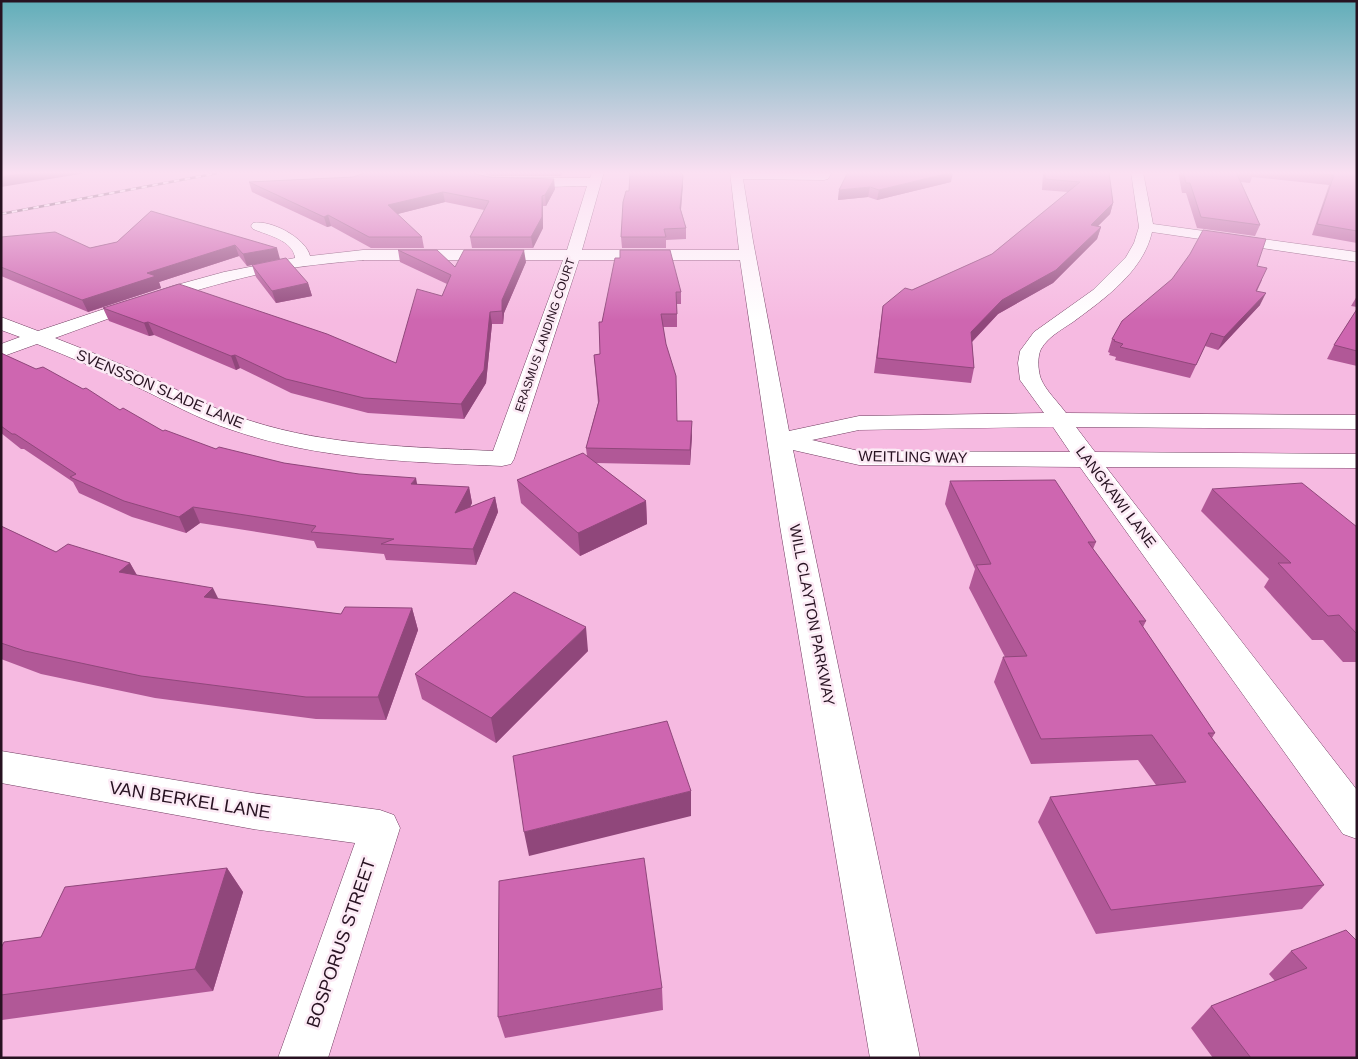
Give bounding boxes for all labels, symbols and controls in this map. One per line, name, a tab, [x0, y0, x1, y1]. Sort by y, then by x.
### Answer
street label: ERASMUS LANDING COURT	[512, 256, 578, 414]
street label: SVENSSON SLADE LANE	[74, 346, 246, 432]
street label: LANGKAWI LANE	[1073, 443, 1160, 551]
street label: WEITLING WAY	[858, 447, 968, 466]
street label: WILL CLAYTON PARKWAY	[787, 523, 838, 707]
street label: VAN BERKEL LANE	[108, 777, 272, 823]
street label: BOSPORUS STREET	[303, 856, 379, 1030]

